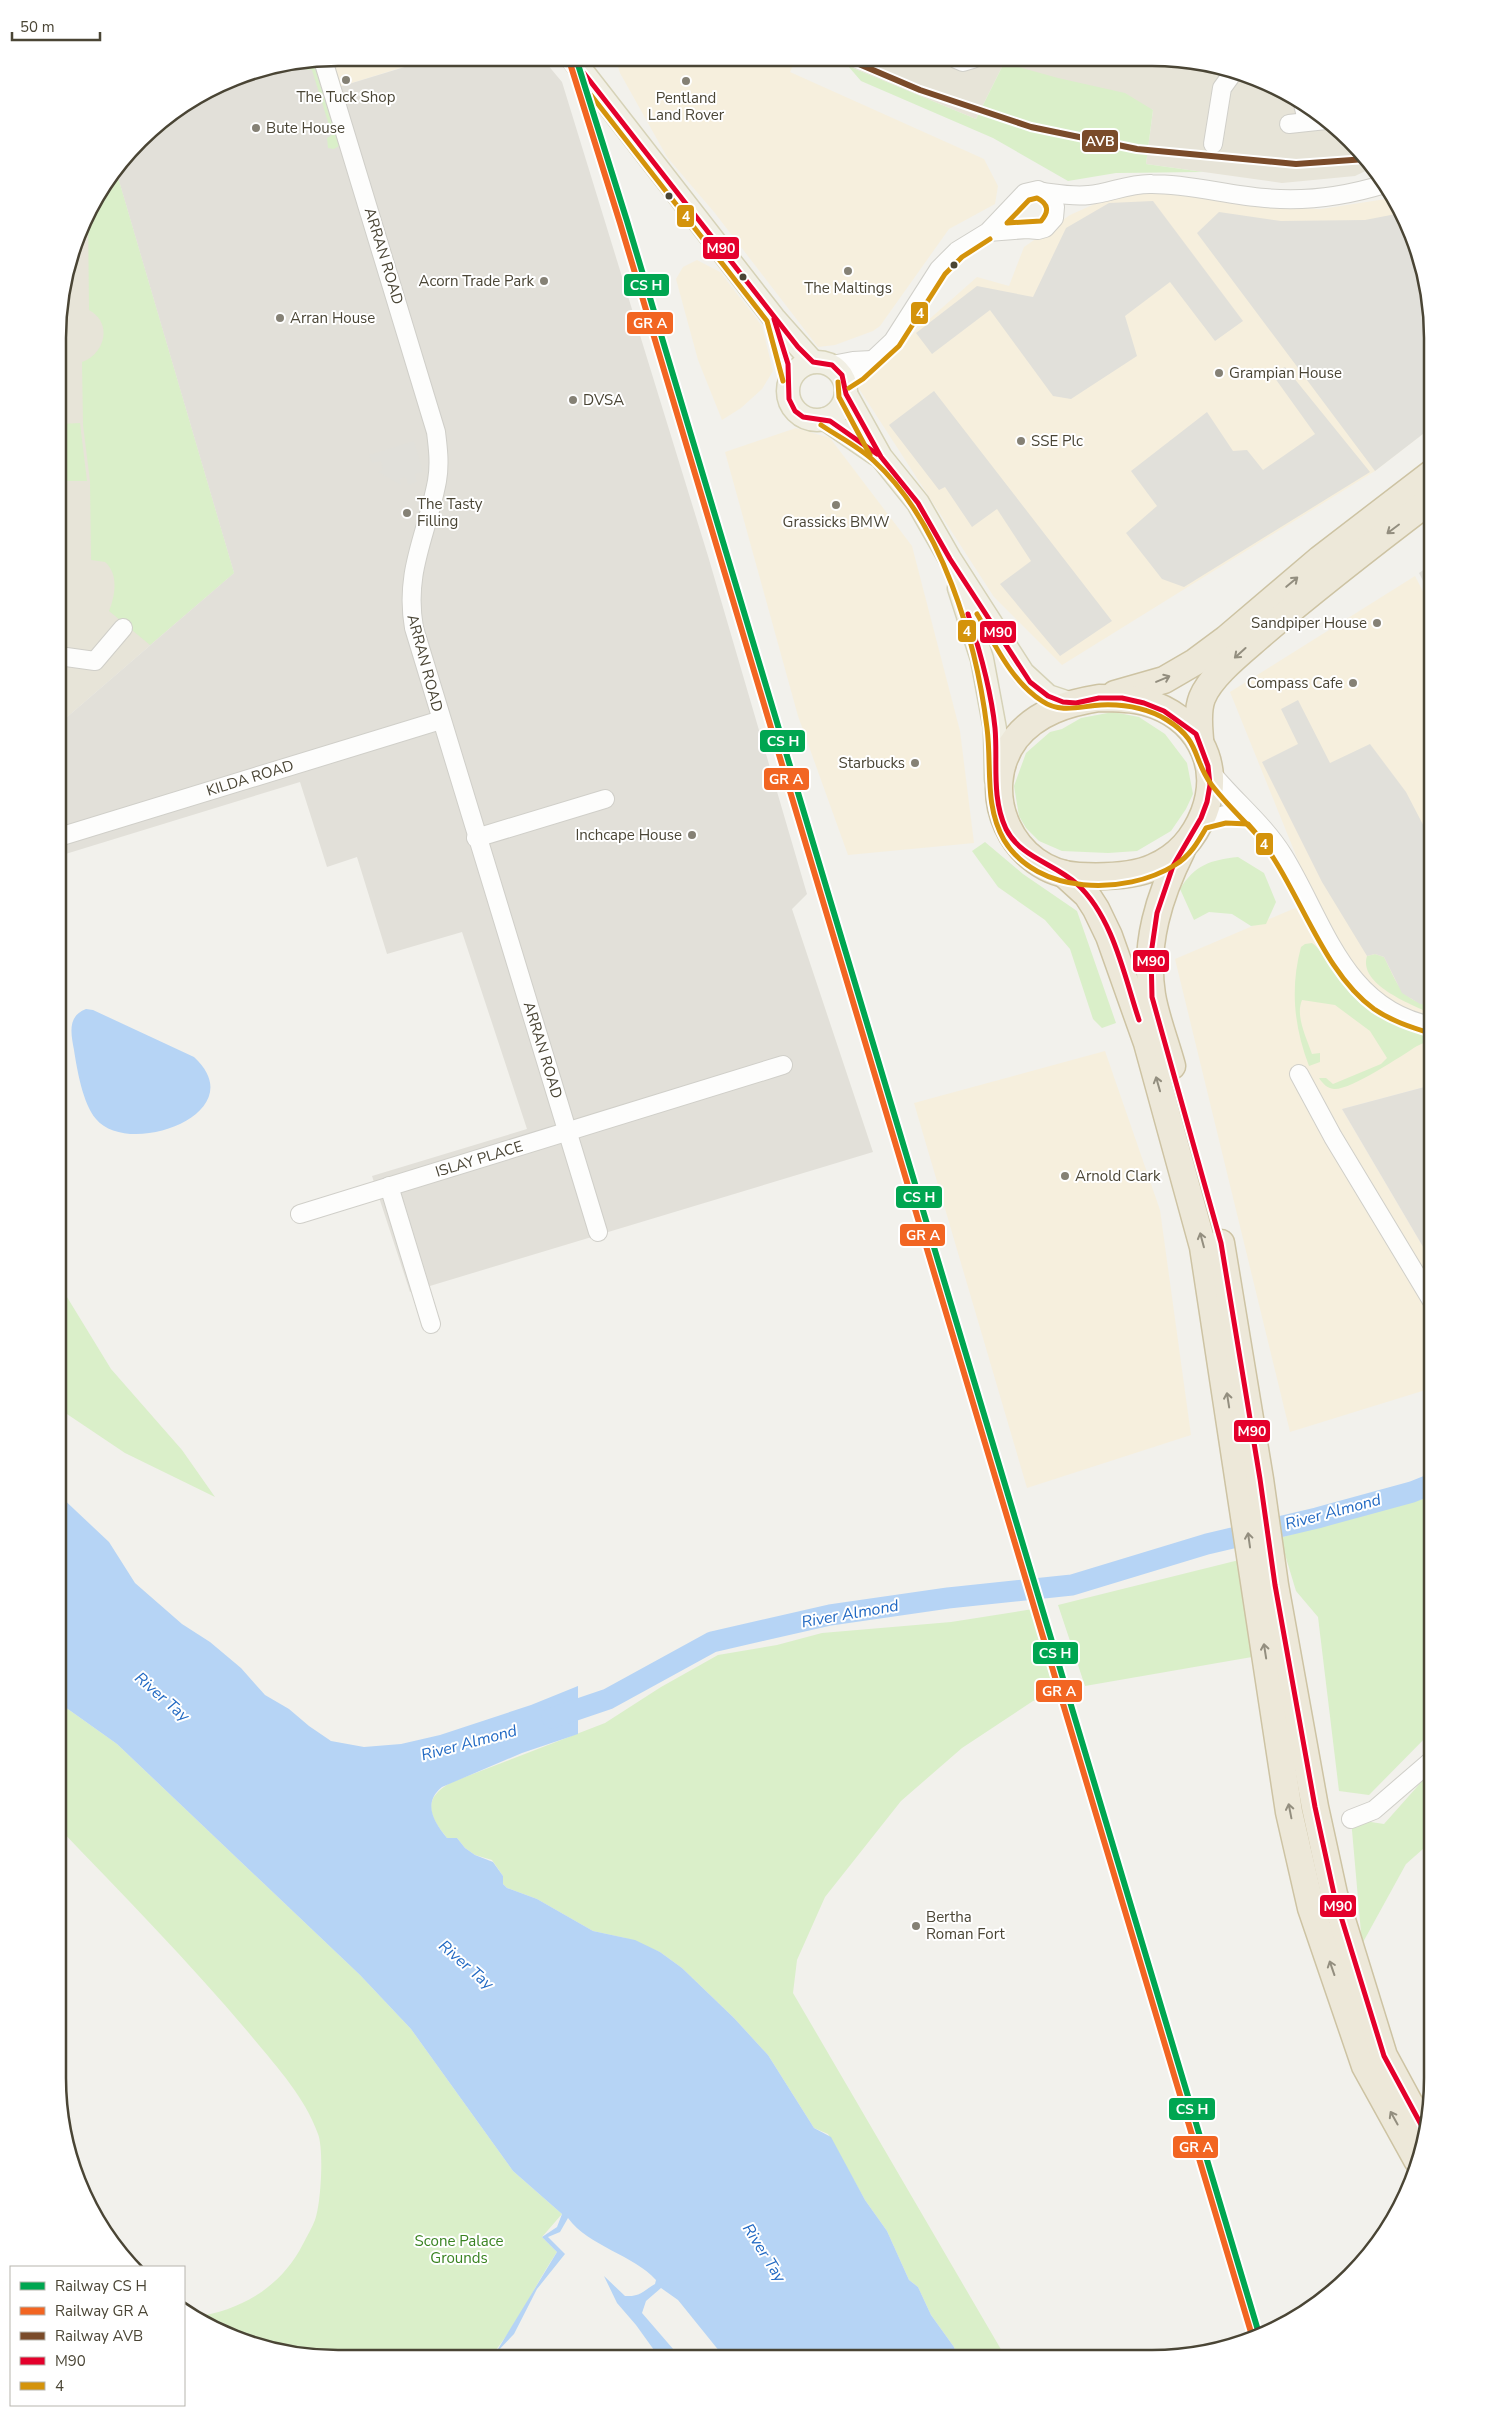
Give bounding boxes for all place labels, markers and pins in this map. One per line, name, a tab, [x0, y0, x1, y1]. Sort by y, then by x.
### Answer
marker: The Tuck Shop	[340, 74, 352, 86]
marker: Pentland Land Rover	[680, 75, 692, 87]
place label: The Tuck Shop	[297, 87, 396, 107]
place label: Pentland Land Rover	[648, 88, 725, 125]
place label: Bute House	[266, 118, 345, 138]
marker: Bute House	[250, 122, 262, 134]
unlabelled marker	[664, 191, 674, 201]
unlabelled marker	[949, 260, 959, 270]
marker: The Maltings	[842, 265, 854, 277]
place label: Acorn Trade Park	[419, 271, 534, 291]
unlabelled marker	[738, 272, 748, 282]
marker: Acorn Trade Park	[538, 275, 550, 287]
place label: The Maltings	[804, 278, 892, 298]
place label: Arran House	[290, 308, 375, 328]
marker: Arran House	[274, 312, 286, 324]
place label: Grampian House	[1229, 363, 1342, 383]
marker: Grampian House	[1213, 367, 1225, 379]
place label: DVSA	[583, 390, 624, 410]
marker: DVSA	[567, 394, 579, 406]
place label: SSE Plc	[1031, 431, 1083, 451]
marker: SSE Plc	[1015, 435, 1027, 447]
place label: The Tasty Filling	[417, 494, 483, 531]
marker: Grassicks BMW	[830, 499, 842, 511]
marker: The Tasty Filling	[401, 507, 413, 519]
place label: Grassicks BMW	[783, 512, 890, 532]
place label: Sandpiper House	[1251, 613, 1367, 633]
marker: Sandpiper House	[1371, 617, 1383, 629]
place label: Compass Cafe	[1247, 673, 1343, 693]
marker: Compass Cafe	[1347, 677, 1359, 689]
place label: Starbucks	[839, 753, 905, 773]
marker: Starbucks	[909, 757, 921, 769]
place label: Inchcape House	[575, 825, 682, 845]
marker: Inchcape House	[686, 829, 698, 841]
place label: Arnold Clark	[1075, 1166, 1161, 1186]
marker: Arnold Clark	[1059, 1170, 1071, 1182]
place label: Bertha Roman Fort	[926, 1907, 1005, 1944]
marker: Bertha Roman Fort	[910, 1920, 922, 1932]

